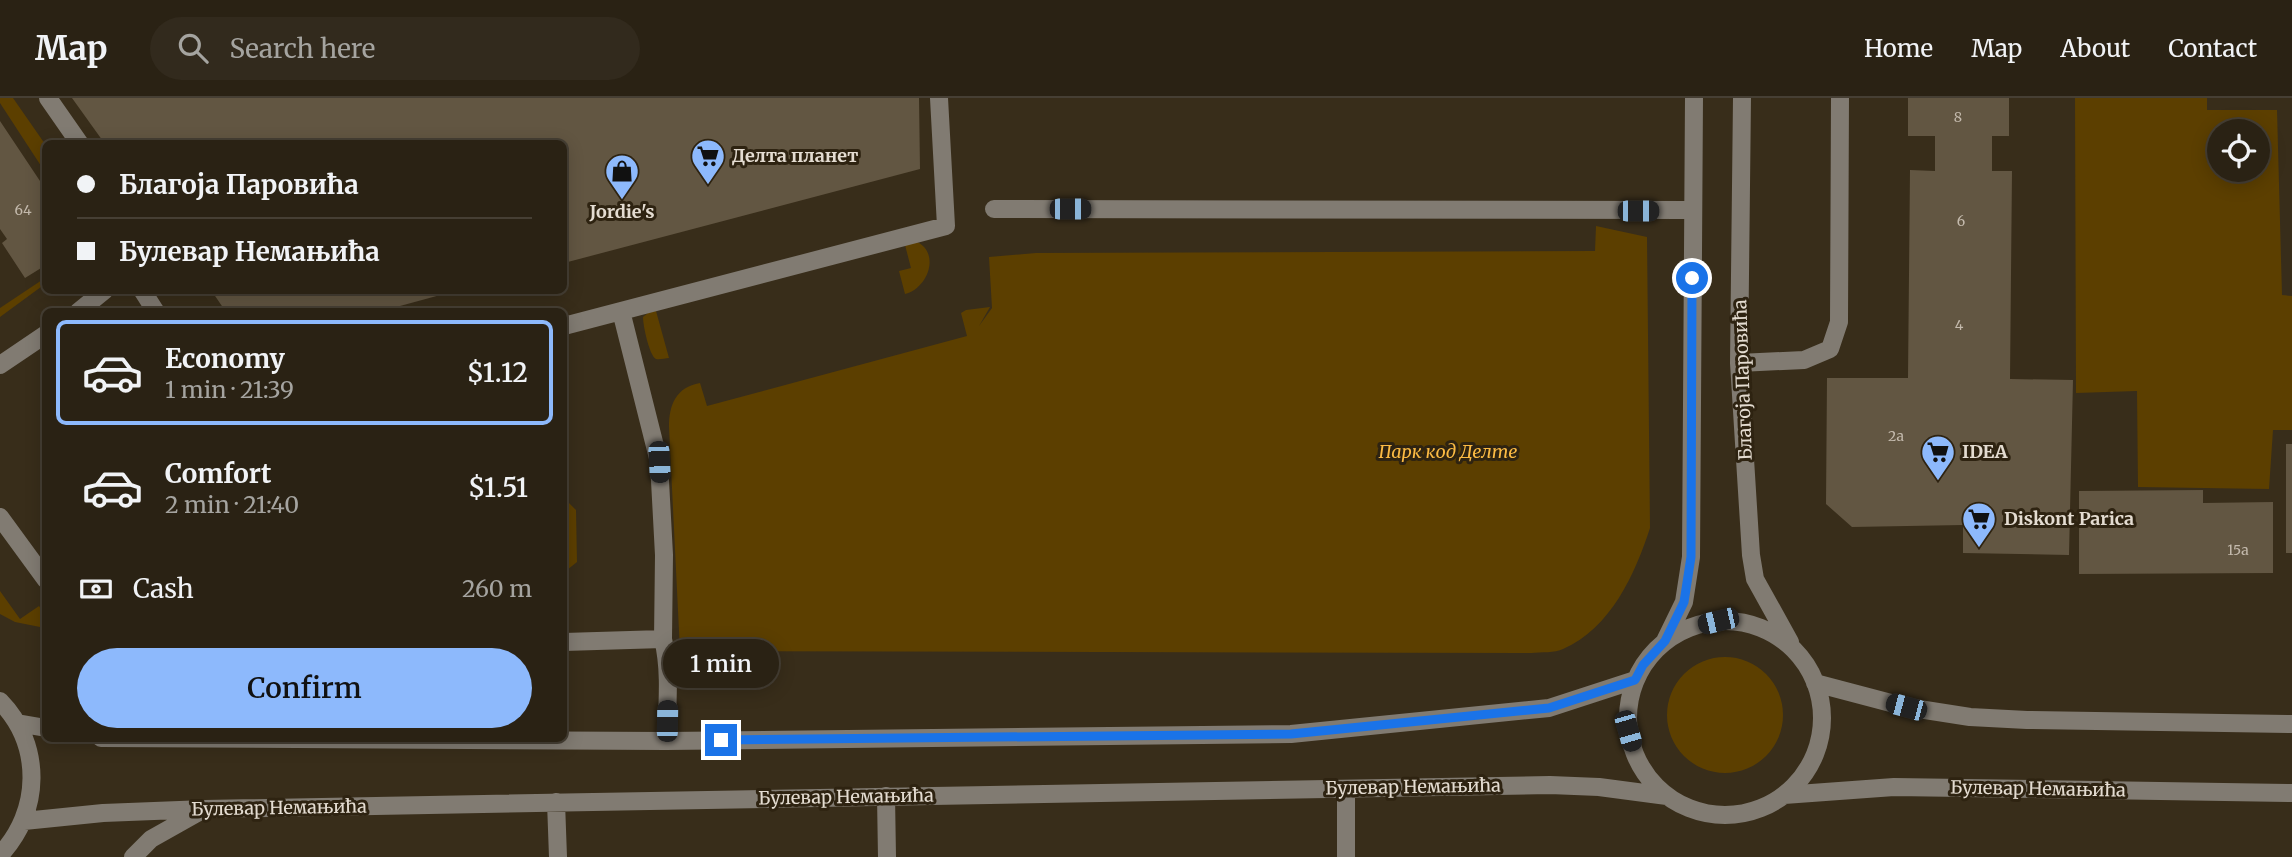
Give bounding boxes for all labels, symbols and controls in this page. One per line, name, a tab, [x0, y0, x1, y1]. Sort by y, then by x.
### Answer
search box	[150, 17, 640, 80]
text: Map	[35, 28, 108, 69]
icon: search	[174, 29, 212, 67]
text: Search here	[230, 32, 375, 65]
text: Home	[1864, 33, 1933, 64]
text: Map	[1971, 33, 2022, 64]
text: About	[2060, 33, 2130, 64]
text: Contact	[2168, 33, 2257, 64]
house number: 8	[1954, 108, 1962, 126]
map controls	[2207, 119, 2270, 182]
button: locate	[2207, 119, 2270, 182]
supermarket icon: Делта планет	[689, 137, 727, 186]
place label: Делта планет	[732, 144, 858, 167]
shop icon: Jordie's	[603, 152, 641, 201]
text: Благоја Паровића	[119, 168, 359, 201]
car	[1050, 199, 1092, 220]
place label: Jordie's	[588, 200, 655, 223]
house number: 64	[14, 201, 32, 219]
car	[1618, 201, 1660, 222]
house number: 6	[1957, 212, 1965, 230]
text: Булевар Немањића	[119, 235, 380, 268]
route start	[1676, 262, 1708, 294]
street label: Благоја Паровића	[1728, 299, 1757, 461]
house number: 4	[1955, 316, 1964, 334]
icon: car	[81, 341, 144, 404]
text: Economy	[165, 342, 285, 375]
text: $1.12	[467, 356, 528, 389]
text: 1 min · 21:39	[165, 375, 294, 404]
house number: 2a	[1888, 427, 1904, 445]
supermarket icon: IDEA	[1919, 433, 1957, 482]
car	[648, 440, 671, 484]
park label: Парк код Делте	[1379, 440, 1517, 463]
place label: IDEA	[1962, 440, 2008, 463]
icon: car	[81, 456, 144, 519]
text: Comfort	[165, 457, 271, 490]
text: $1.51	[468, 471, 528, 504]
text: 2 min · 21:40	[165, 490, 299, 519]
supermarket icon: Diskont Parica	[1960, 500, 1998, 549]
place label: Diskont Parica	[2004, 507, 2134, 530]
house number: 15a	[2227, 541, 2249, 559]
icon: cash	[77, 570, 115, 608]
text: Cash	[133, 572, 194, 605]
text: 260 m	[462, 574, 532, 603]
car	[1696, 606, 1741, 636]
callout: 1 min	[663, 638, 779, 688]
button: Confirm	[77, 648, 532, 728]
text: 1 min	[690, 649, 752, 678]
car	[1883, 691, 1930, 723]
car	[657, 700, 678, 742]
car	[1613, 708, 1644, 754]
route end	[705, 724, 737, 756]
street label: Булевар Немањића	[1325, 773, 1501, 800]
street label: Булевар Немањића	[1950, 775, 2126, 802]
street label: Булевар Немањића	[758, 783, 934, 810]
street label: Булевар Немањића	[191, 794, 367, 821]

